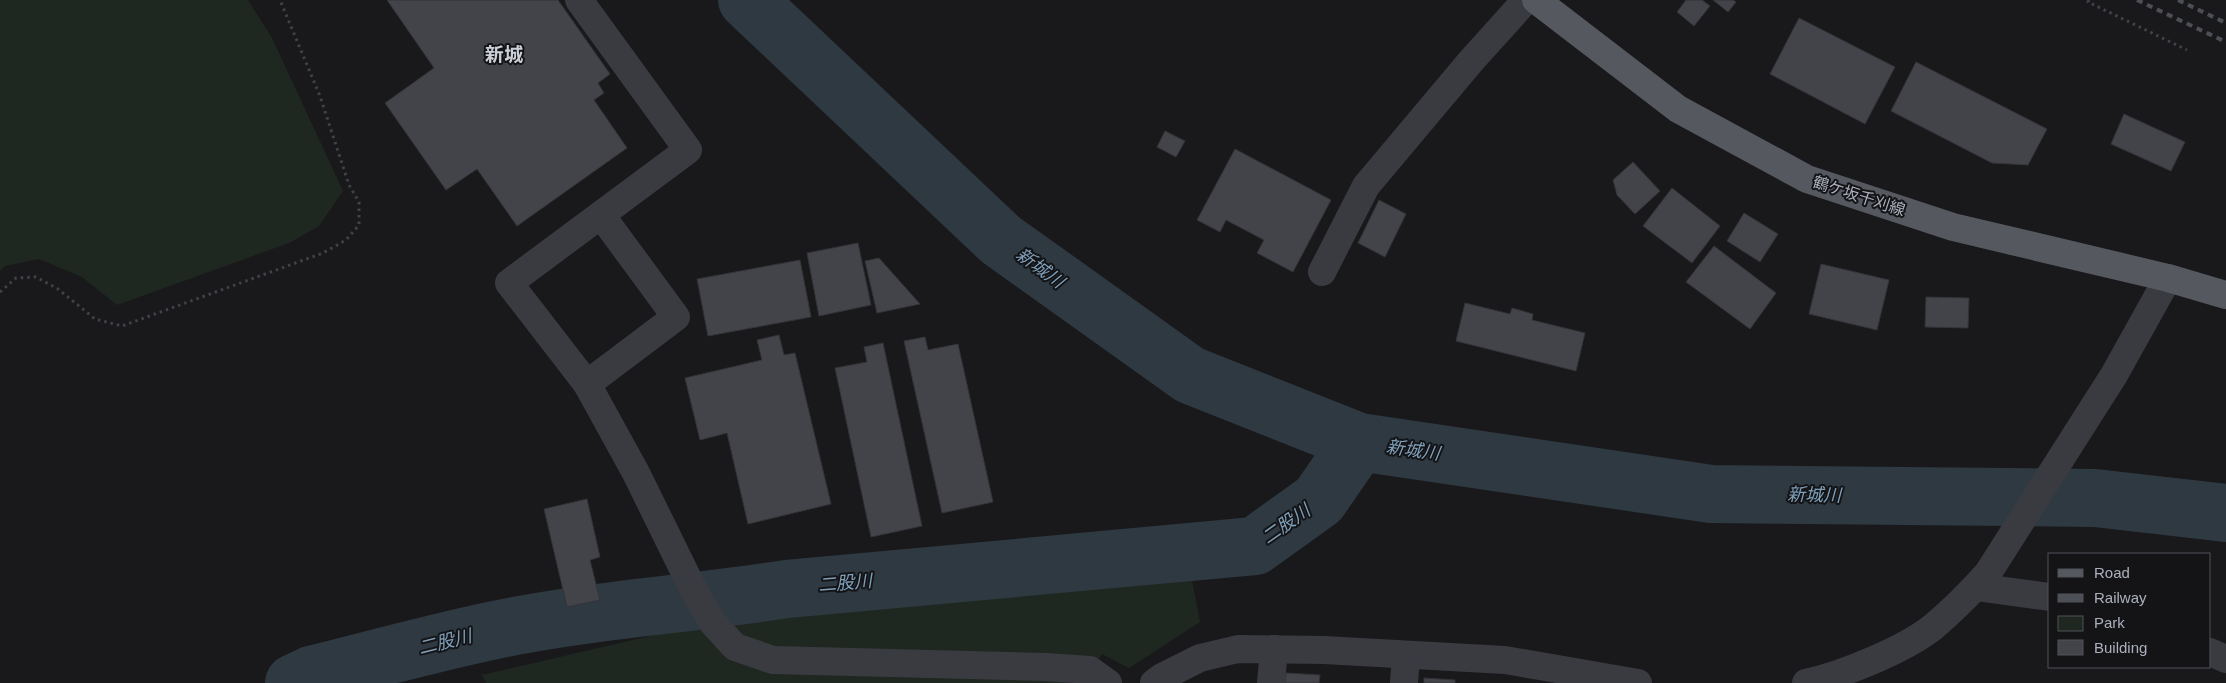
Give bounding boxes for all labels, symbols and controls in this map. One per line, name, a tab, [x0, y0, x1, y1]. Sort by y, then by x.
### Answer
district label: 新城	[485, 44, 523, 65]
street label: 鶴ケ坂千刈線	[1811, 173, 1907, 219]
water label: 新城川	[1012, 244, 1069, 293]
water label: 新城川	[1385, 436, 1443, 464]
water label: 新城川	[1787, 485, 1843, 506]
water label: 二股川	[1258, 499, 1315, 548]
legend	[2048, 553, 2211, 668]
text: Road	[2094, 564, 2130, 581]
water label: 二股川	[817, 571, 875, 595]
text: Railway	[2094, 589, 2147, 606]
text: Park	[2094, 614, 2125, 631]
water label: 二股川	[416, 625, 476, 658]
text: Building	[2094, 639, 2147, 656]

